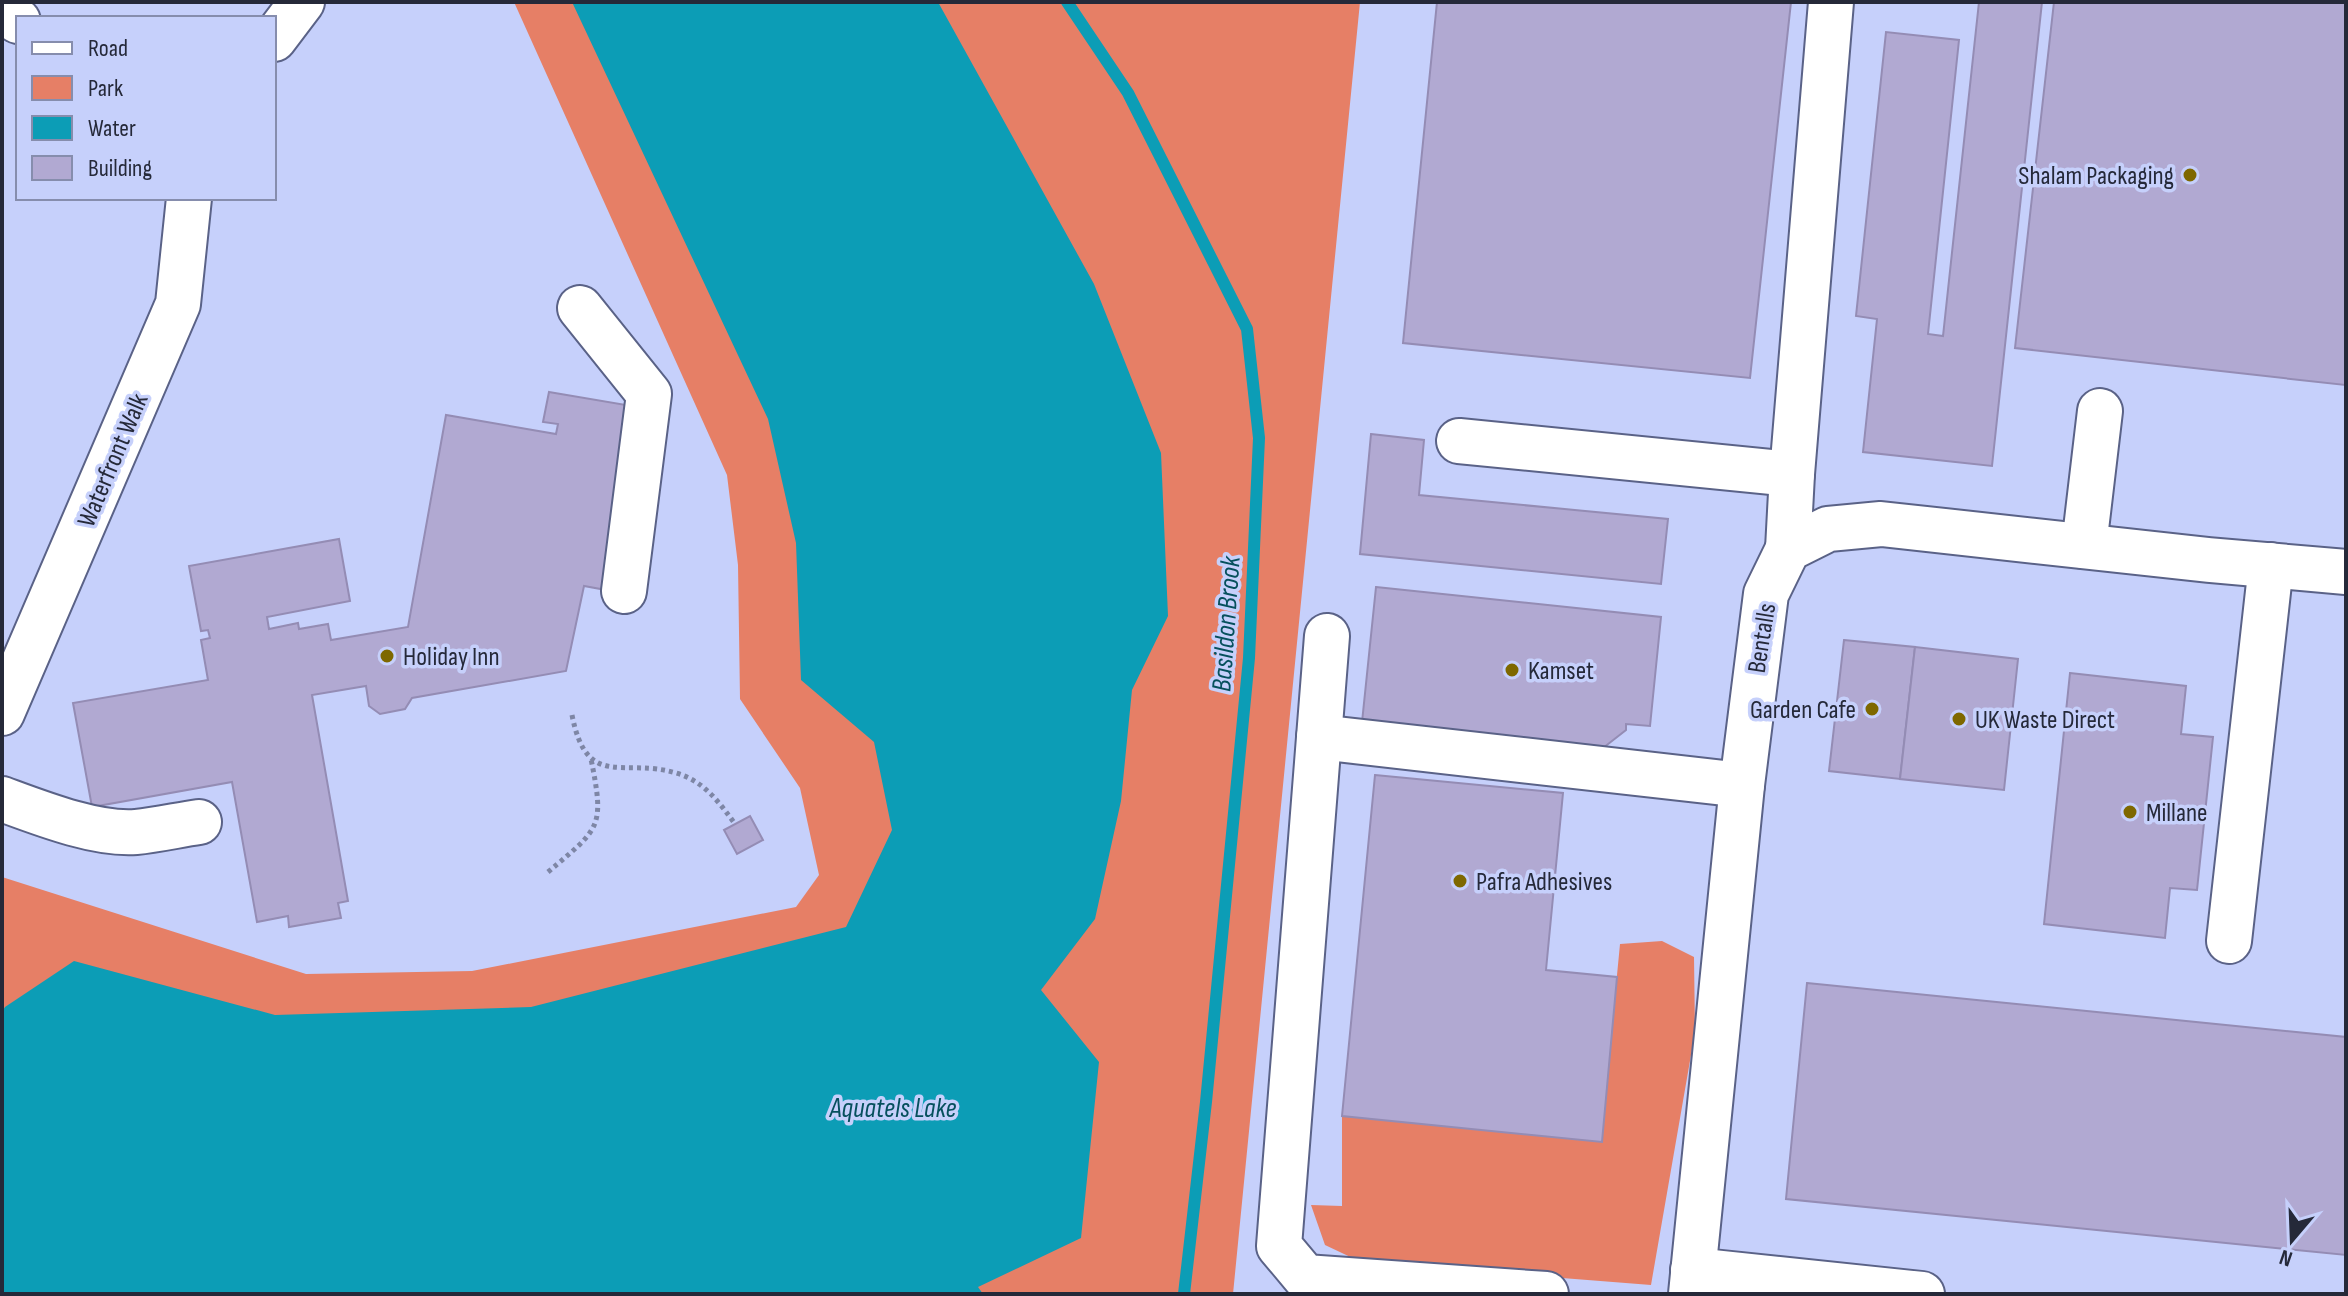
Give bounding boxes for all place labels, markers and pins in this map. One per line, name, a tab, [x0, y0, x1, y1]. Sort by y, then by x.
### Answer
place label: Shalam Packaging	[2018, 161, 2174, 192]
marker: Shalam Packaging	[2181, 166, 2199, 184]
place label: Holiday Inn	[403, 642, 500, 673]
marker: Holiday Inn	[378, 647, 396, 665]
place label: Kamset	[1528, 656, 1594, 687]
marker: Kamset	[1503, 661, 1521, 679]
place label: Garden Cafe	[1750, 695, 1856, 726]
marker: Garden Cafe	[1863, 700, 1881, 718]
place label: UK Waste Direct	[1975, 705, 2115, 736]
marker: UK Waste Direct	[1950, 710, 1968, 728]
place label: Millane	[2146, 798, 2208, 829]
marker: Millane	[2121, 803, 2139, 821]
place label: Pafra Adhesives	[1476, 867, 1612, 898]
marker: Pafra Adhesives	[1451, 872, 1469, 890]

